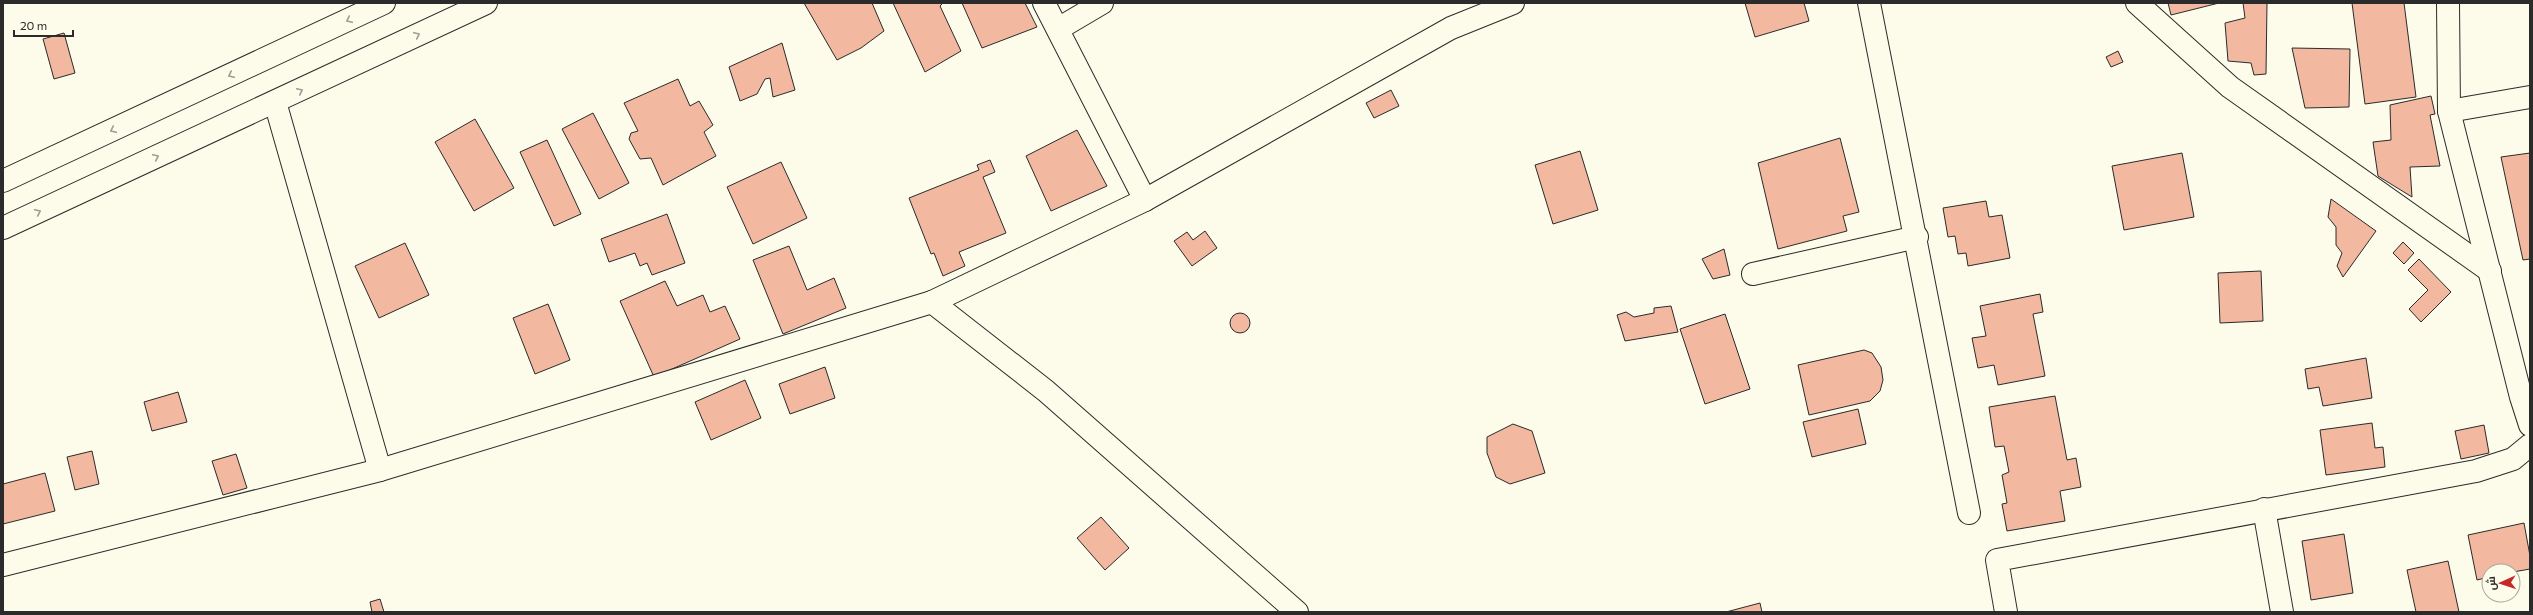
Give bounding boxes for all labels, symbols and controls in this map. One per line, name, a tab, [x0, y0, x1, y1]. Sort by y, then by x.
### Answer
scale bar	[14, 12, 73, 38]
one-way arrow	[345, 15, 353, 23]
text: 20 m	[20, 18, 47, 32]
one-way arrow	[413, 32, 421, 40]
one-way arrow	[228, 70, 236, 78]
one-way arrow	[295, 88, 303, 96]
one-way arrow	[110, 125, 118, 133]
one-way arrow	[152, 154, 160, 162]
one-way arrow	[34, 209, 42, 217]
north arrow	[2481, 563, 2521, 603]
text: ش	[2484, 576, 2498, 591]

